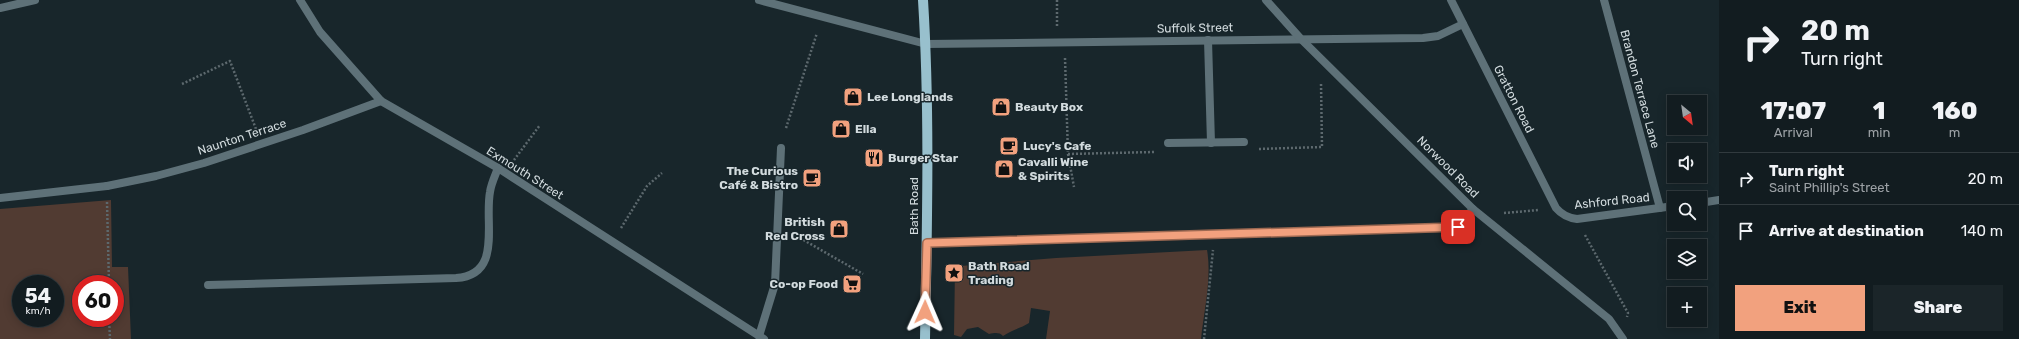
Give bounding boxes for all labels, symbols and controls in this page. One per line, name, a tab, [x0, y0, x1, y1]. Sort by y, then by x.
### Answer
text: 20 m	[1801, 14, 1870, 47]
icon: right	[1735, 16, 1787, 68]
street label: Suffolk Street	[1157, 20, 1234, 36]
street label: Brandon Terrace Lane	[1617, 28, 1663, 150]
text: Turn right	[1801, 48, 1883, 70]
street label: Gratton Road	[1491, 63, 1537, 135]
shop icon: Lee Longlands	[842, 86, 864, 108]
place label: Lee Longlands	[867, 90, 953, 104]
north arrow	[1667, 95, 1707, 135]
map controls	[1667, 95, 1707, 327]
shop icon: Beauty Box	[990, 96, 1012, 118]
text: 17:07	[1761, 97, 1826, 125]
text: 1	[1873, 97, 1885, 125]
text: 160	[1932, 97, 1977, 125]
place label: Beauty Box	[1015, 100, 1083, 114]
street label: Naunton Terrace	[196, 116, 288, 158]
shop icon: Ella	[830, 118, 852, 140]
place label: Ella	[855, 122, 877, 136]
text: Arrival	[1774, 125, 1813, 140]
text: min	[1868, 125, 1890, 140]
text: m	[1949, 125, 1960, 140]
street label: Norwood Road	[1414, 133, 1482, 201]
cafe icon: Lucy's Cafe	[998, 135, 1020, 157]
place label: Lucy's Cafe	[1023, 139, 1092, 153]
button: sound	[1667, 143, 1707, 183]
street label: Exmouth Street	[484, 144, 566, 202]
restaurant icon: Burger Star	[863, 147, 885, 169]
place label: Burger Star	[888, 151, 959, 165]
place label: Cavalli Wine & Spirits	[1018, 155, 1088, 183]
shop icon: Cavalli Wine & Spirits	[993, 158, 1015, 180]
text: Turn right	[1769, 162, 1844, 180]
place label: The Curious Café & Bistro	[719, 164, 798, 192]
cafe icon: The Curious Café & Bistro	[801, 167, 823, 189]
icon: right	[1735, 168, 1757, 190]
text: 20 m	[1968, 170, 2003, 188]
street label: Bath Road	[907, 177, 921, 235]
text: Saint Phillip's Street	[1769, 180, 1890, 195]
street label: Ashford Road	[1574, 190, 1650, 212]
button: search	[1667, 191, 1707, 231]
pin	[1441, 210, 1475, 244]
place label: British Red Cross	[765, 215, 825, 243]
icon: arrive	[1447, 216, 1469, 238]
shop icon: British Red Cross	[828, 218, 850, 240]
icon: arrive	[1735, 220, 1757, 242]
text: Arrive at destination	[1769, 222, 1924, 240]
text: 140 m	[1961, 222, 2003, 240]
button: layers	[1667, 239, 1707, 279]
place label: Bath Road Trading	[968, 259, 1030, 287]
place icon: Bath Road Trading	[943, 262, 965, 284]
supermarket icon: Co-op Food	[841, 273, 863, 295]
speed limit sign: 60	[72, 275, 124, 327]
place label: Co-op Food	[770, 277, 838, 291]
text: 54	[25, 284, 51, 308]
button: Exit	[1735, 285, 1865, 331]
button: Share	[1873, 285, 2003, 331]
button: +	[1667, 287, 1707, 327]
position arrow	[904, 291, 946, 333]
text: km/h	[26, 305, 50, 317]

